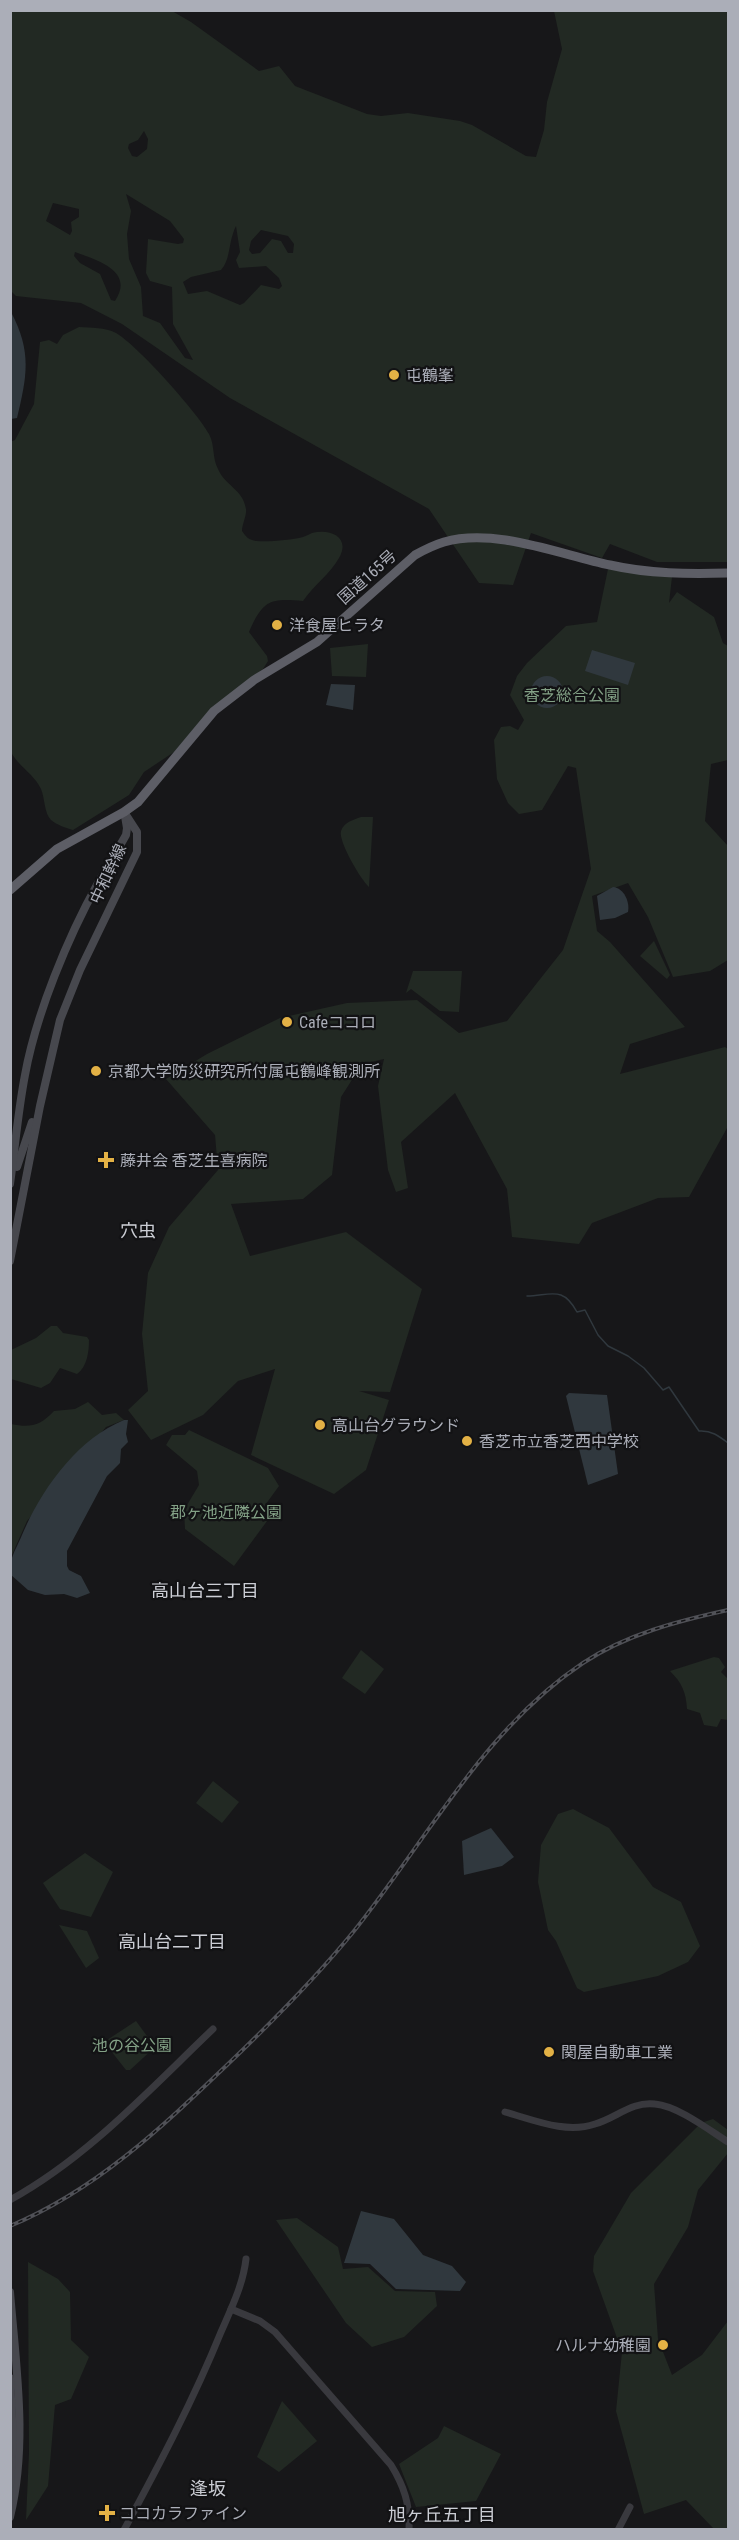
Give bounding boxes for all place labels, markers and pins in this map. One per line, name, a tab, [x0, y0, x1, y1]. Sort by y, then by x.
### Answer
place label: 屯鶴峯	[406, 366, 454, 385]
marker: 屯鶴峯	[387, 368, 401, 382]
place label: 洋食屋ヒラタ	[289, 616, 385, 635]
marker: 洋食屋ヒラタ	[270, 618, 284, 632]
place label: Cafeココロ	[299, 1013, 376, 1032]
marker: Cafeココロ	[280, 1015, 294, 1029]
place label: 京都大学防災研究所付属屯鶴峰観測所	[108, 1062, 380, 1081]
marker: 京都大学防災研究所付属屯鶴峰観測所	[89, 1064, 103, 1078]
marker: 藤井会 香芝生喜病院	[97, 1151, 115, 1169]
place label: 藤井会 香芝生喜病院	[120, 1151, 268, 1170]
place label: 高山台グラウンド	[332, 1416, 460, 1435]
marker: 高山台グラウンド	[313, 1418, 327, 1432]
place label: 香芝市立香芝西中学校	[479, 1432, 639, 1451]
marker: 香芝市立香芝西中学校	[460, 1434, 474, 1448]
place label: 関屋自動車工業	[561, 2043, 673, 2062]
marker: 関屋自動車工業	[542, 2045, 556, 2059]
place label: ハルナ幼稚園	[555, 2336, 651, 2355]
marker: ハルナ幼稚園	[656, 2338, 670, 2352]
place label: ココカラファイン	[119, 2504, 247, 2523]
marker: ココカラファイン	[100, 2506, 114, 2520]

